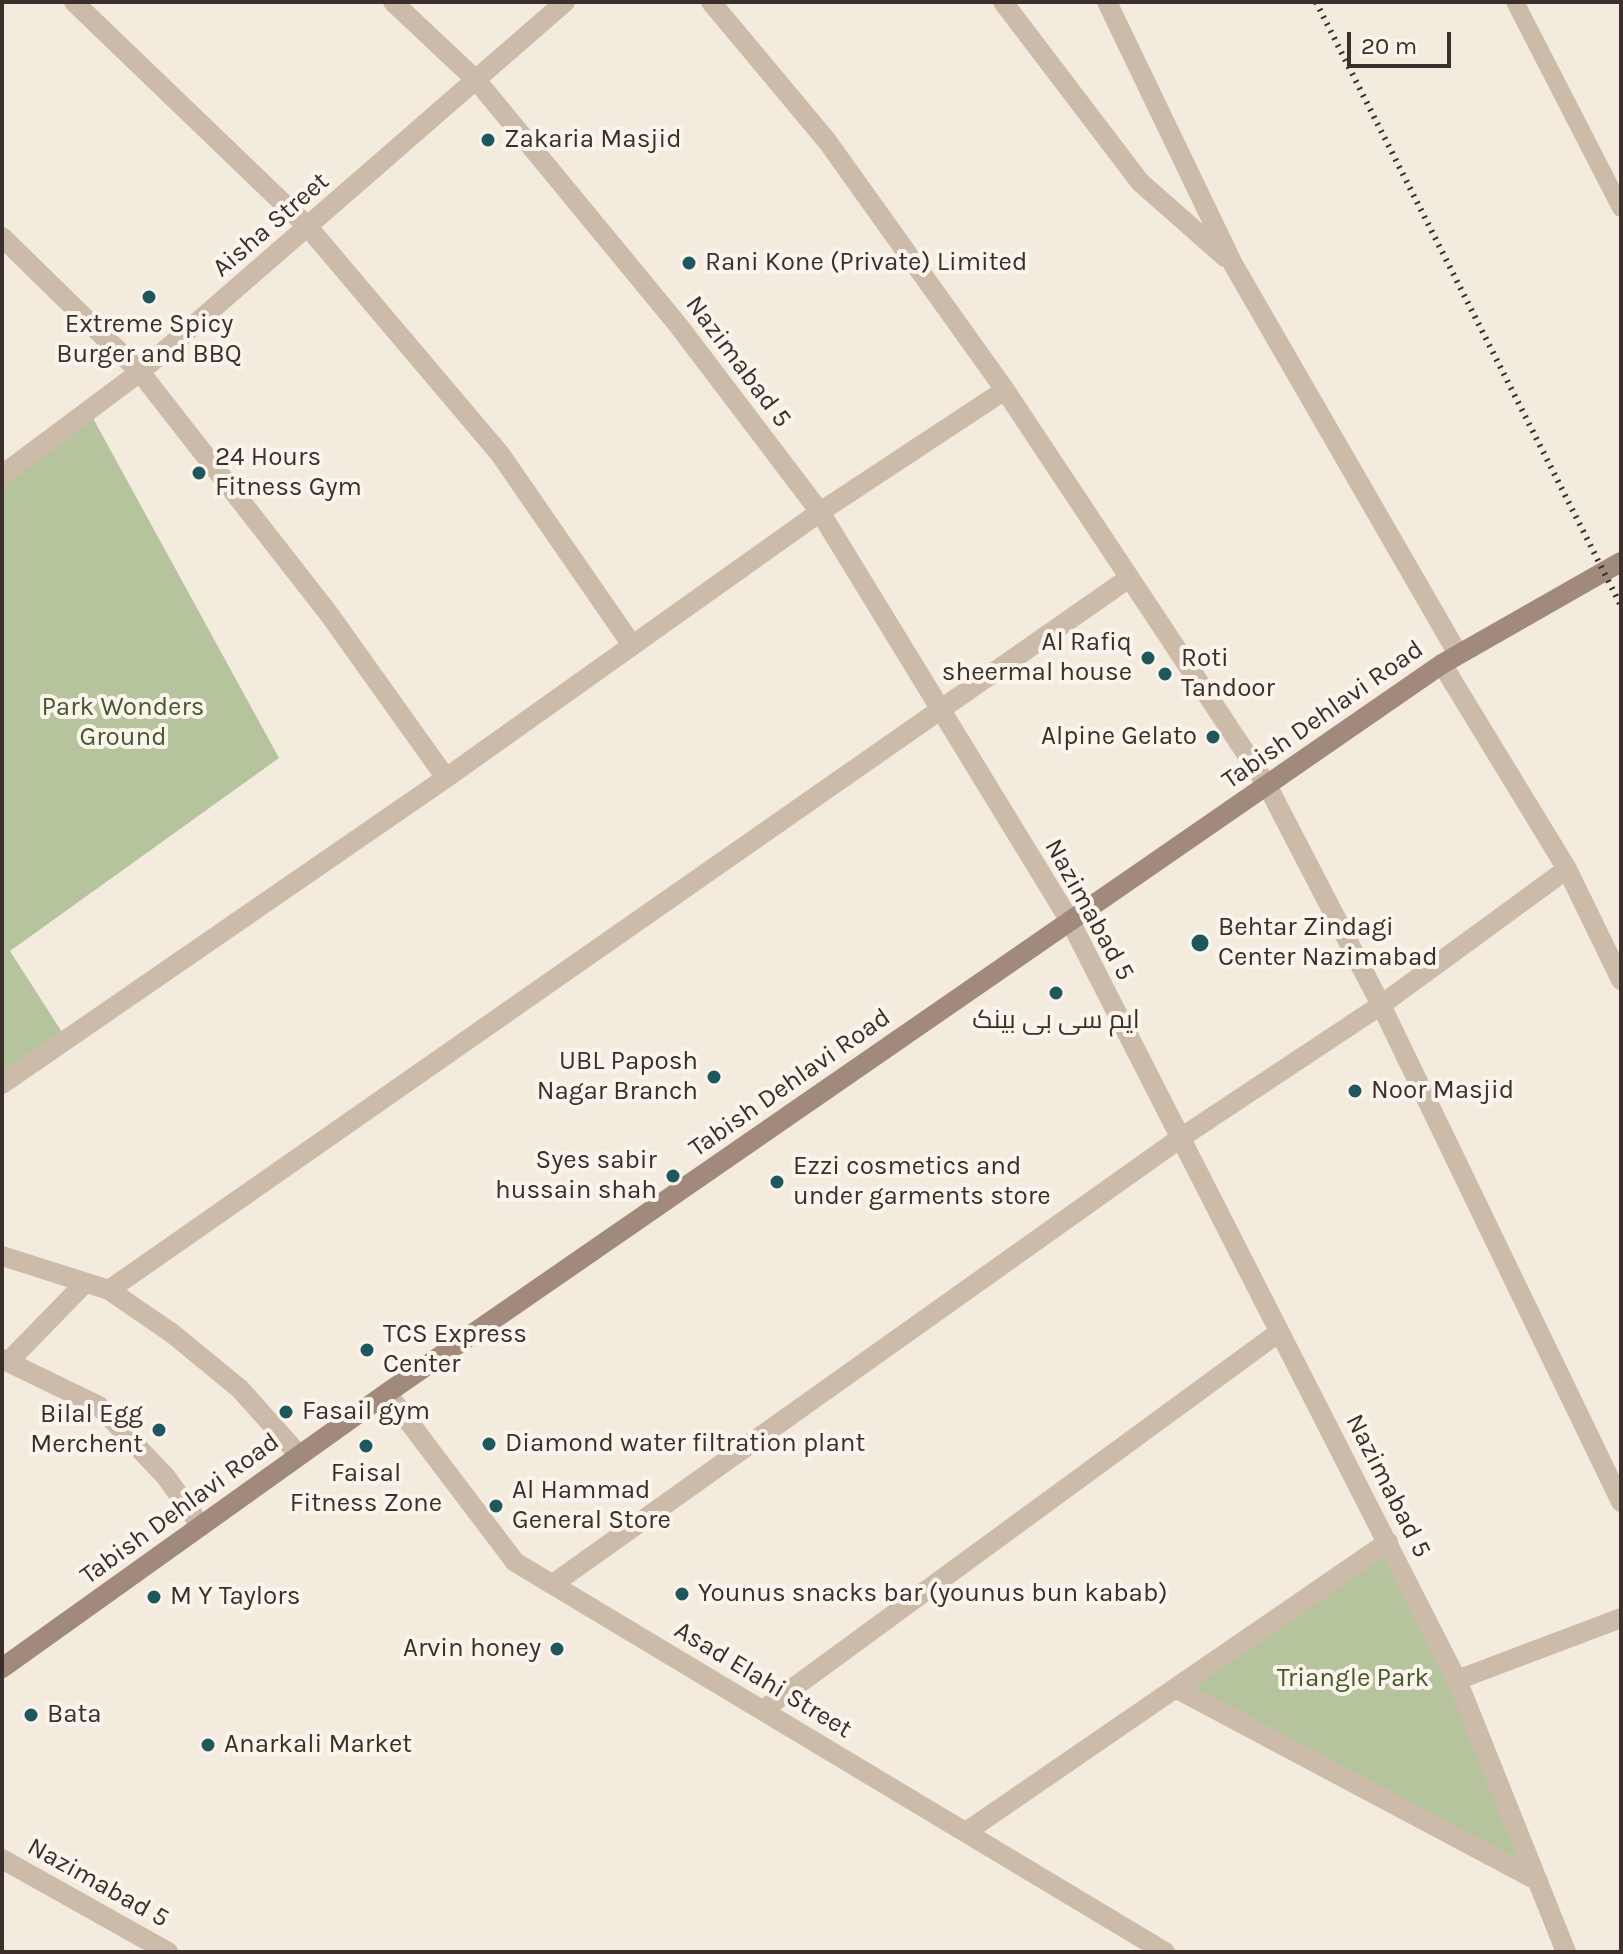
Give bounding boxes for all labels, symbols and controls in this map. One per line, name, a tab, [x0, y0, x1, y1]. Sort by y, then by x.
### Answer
scale bar	[1351, 16, 1455, 66]
text: 20 m	[1361, 32, 1417, 60]
place label: Zakaria Masjid	[504, 124, 682, 156]
marker: Zakaria Masjid	[479, 131, 497, 149]
street label: Aisha Street	[206, 166, 336, 284]
place label: Rani Kone (Private) Limited	[705, 247, 1027, 279]
marker: Rani Kone (Private) Limited	[680, 254, 698, 272]
marker: Extreme Spicy Burger and BBQ	[140, 288, 158, 306]
street label: Nazimabad 5	[678, 290, 798, 434]
place label: Extreme Spicy Burger and BBQ	[56, 309, 242, 370]
place label: 24 Hours Fitness Gym	[215, 442, 362, 504]
marker: 24 Hours Fitness Gym	[190, 464, 208, 482]
place label: Al Rafiq sheermal house	[942, 627, 1132, 688]
street label: Tabish Dehlavi Road	[1216, 634, 1430, 796]
place label: Roti Tandoor	[1181, 643, 1275, 704]
marker: Al Rafiq sheermal house	[1139, 649, 1157, 667]
marker: Roti Tandoor	[1156, 665, 1174, 683]
park label: Park Wonders Ground	[41, 692, 205, 754]
place label: Alpine Gelato	[1041, 721, 1197, 753]
marker: Alpine Gelato	[1204, 728, 1222, 746]
street label: Nazimabad 5	[1037, 834, 1141, 986]
place label: Behtar Zindagi Center Nazimabad	[1218, 912, 1438, 974]
marker: Behtar Zindagi Center Nazimabad	[1189, 932, 1211, 954]
marker: ایم سی بی بینک	[1047, 984, 1065, 1002]
street label: Tabish Dehlavi Road	[683, 1002, 897, 1164]
place label: ایم سی بی بینک	[972, 1005, 1140, 1037]
place label: UBL Paposh Nagar Branch	[537, 1046, 698, 1108]
marker: UBL Paposh Nagar Branch	[705, 1068, 723, 1086]
place label: Noor Masjid	[1371, 1075, 1514, 1107]
marker: Noor Masjid	[1346, 1082, 1364, 1100]
place label: Syes sabir hussain shah	[495, 1145, 657, 1206]
place label: Ezzi cosmetics and under garments store	[793, 1151, 1051, 1212]
marker: Syes sabir hussain shah	[664, 1167, 682, 1185]
marker: Ezzi cosmetics and under garments store	[768, 1173, 786, 1191]
place label: TCS Express Center	[383, 1319, 527, 1380]
marker: TCS Express Center	[358, 1341, 376, 1359]
place label: Fasail gym	[302, 1396, 430, 1428]
place label: Bilal Egg Merchent	[30, 1399, 143, 1460]
marker: Fasail gym	[277, 1403, 295, 1421]
street label: Nazimabad 5	[1339, 1409, 1437, 1563]
marker: Bilal Egg Merchent	[150, 1421, 168, 1439]
street label: Tabish Dehlavi Road	[74, 1426, 286, 1592]
place label: Diamond water filtration plant	[505, 1428, 865, 1460]
marker: Diamond water filtration plant	[480, 1435, 498, 1453]
marker: Faisal Fitness Zone	[357, 1437, 375, 1455]
place label: Faisal Fitness Zone	[290, 1458, 442, 1520]
place label: Al Hammad General Store	[512, 1475, 671, 1536]
marker: Al Hammad General Store	[487, 1497, 505, 1515]
place label: Younus snacks bar (younus bun kabab)	[698, 1578, 1168, 1610]
place label: M Y Taylors	[170, 1581, 300, 1613]
marker: Younus snacks bar (younus bun kabab)	[673, 1585, 691, 1603]
marker: M Y Taylors	[145, 1588, 163, 1606]
street label: Asad Elahi Street	[669, 1615, 857, 1745]
place label: Arvin honey	[403, 1633, 541, 1665]
marker: Arvin honey	[548, 1640, 566, 1658]
park label: Triangle Park	[1277, 1663, 1429, 1695]
place label: Bata	[47, 1699, 102, 1731]
marker: Bata	[22, 1706, 40, 1724]
place label: Anarkali Market	[224, 1729, 412, 1761]
marker: Anarkali Market	[199, 1736, 217, 1754]
street label: Nazimabad 5	[22, 1831, 174, 1935]

